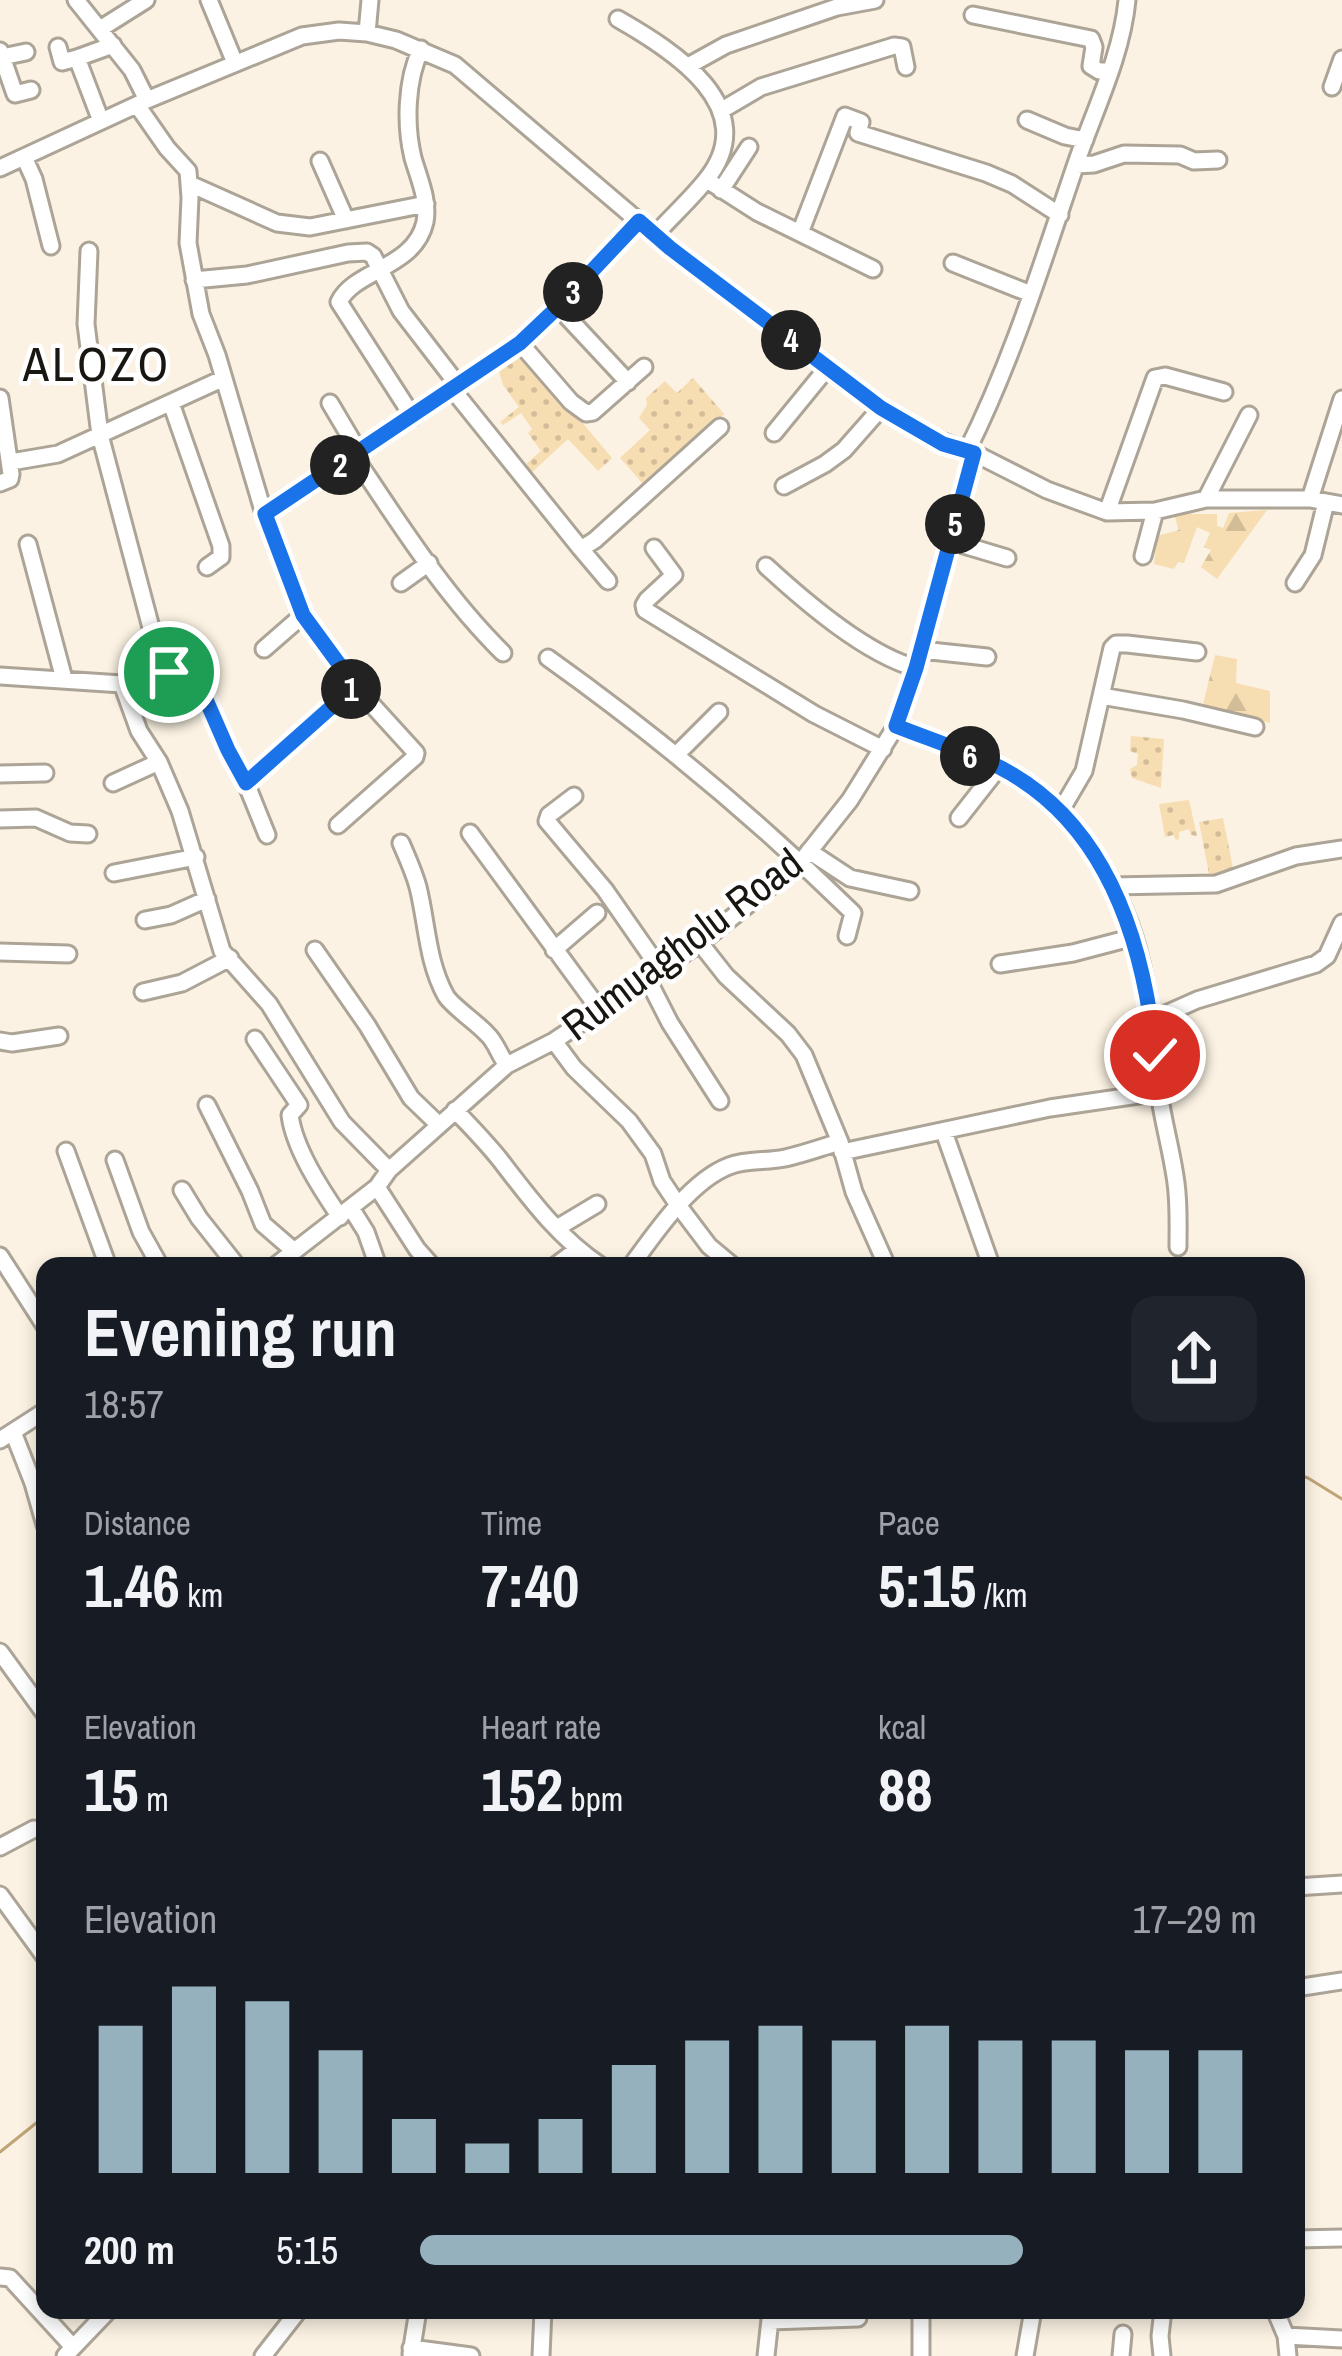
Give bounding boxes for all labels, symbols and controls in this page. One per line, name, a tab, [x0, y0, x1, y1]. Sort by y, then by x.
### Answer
pin: 3	[543, 262, 603, 322]
text: 3	[565, 270, 581, 314]
pin: 4	[761, 310, 821, 370]
text: 4	[783, 318, 799, 362]
district label: ALOZO	[22, 331, 171, 396]
pin: 2	[310, 435, 370, 495]
text: 2	[332, 443, 348, 487]
pin: 5	[925, 494, 985, 554]
text: 5	[947, 502, 963, 546]
pin	[118, 621, 220, 723]
icon: arrive	[136, 639, 202, 705]
pin: 1	[321, 659, 381, 719]
text: 1	[343, 667, 359, 711]
pin: 6	[940, 726, 1000, 786]
text: 6	[962, 734, 978, 778]
street label: Rumuagholu Road	[550, 835, 814, 1053]
pin	[1104, 1004, 1206, 1106]
icon: check	[1122, 1022, 1188, 1088]
text: Evening run	[84, 1288, 397, 1377]
button: share	[1131, 1296, 1257, 1422]
text: 18:57	[84, 1378, 164, 1430]
text: Distance	[84, 1501, 191, 1545]
text: Time	[481, 1501, 542, 1545]
text: Pace	[878, 1501, 940, 1545]
text: 1.46	[84, 1545, 180, 1626]
text: 7:40	[481, 1545, 579, 1626]
text: 5:15	[878, 1545, 976, 1626]
text: km	[180, 1573, 223, 1617]
text: /km	[976, 1573, 1028, 1617]
text: Elevation	[84, 1705, 197, 1749]
text: Heart rate	[481, 1705, 601, 1749]
text: kcal	[878, 1705, 926, 1749]
text: 15	[84, 1749, 139, 1830]
text: 152	[481, 1749, 563, 1830]
text: 88	[878, 1749, 933, 1830]
text: m	[139, 1777, 169, 1821]
text: bpm	[563, 1777, 623, 1821]
text: Elevation	[84, 1893, 217, 1945]
text: 17–29 m	[1133, 1893, 1257, 1945]
text: 200 m	[84, 2224, 175, 2276]
text: 5:15	[276, 2224, 338, 2276]

